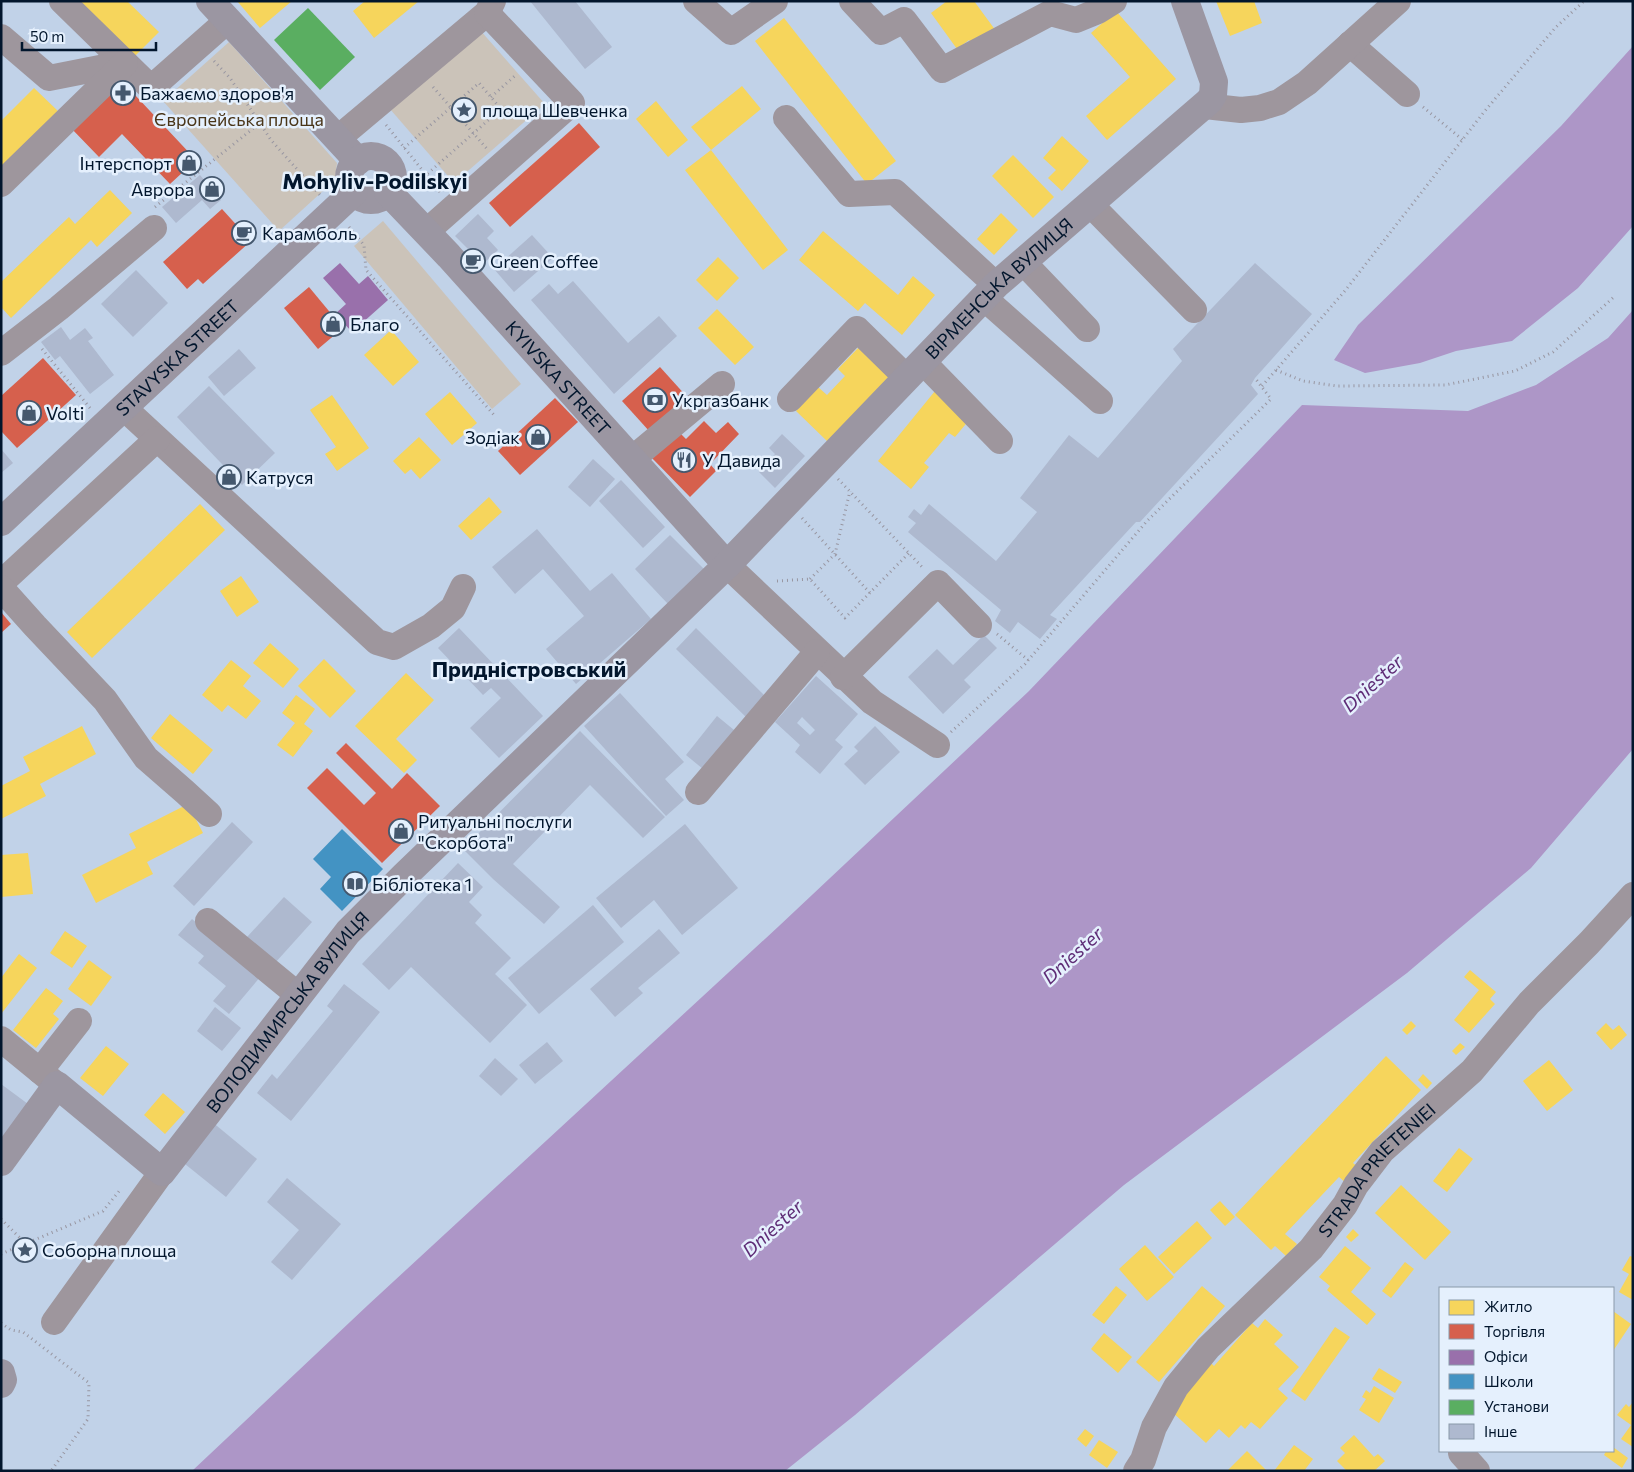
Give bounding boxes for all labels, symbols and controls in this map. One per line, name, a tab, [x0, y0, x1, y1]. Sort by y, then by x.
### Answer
scale bar	[22, 20, 156, 52]
text: 50 m	[30, 27, 64, 45]
pharmacy icon: Бажаємо здоров'я	[110, 80, 136, 106]
place label: Бажаємо здоров'я	[140, 82, 294, 104]
place icon: площа Шевченка	[451, 97, 477, 123]
place label: площа Шевченка	[482, 99, 628, 121]
park label: Європейська площа	[154, 108, 324, 130]
shop icon: Інтерспорт	[176, 150, 202, 176]
place label: Інтерспорт	[80, 152, 173, 174]
district label: Mohyliv-Podilskyi	[282, 167, 468, 194]
shop icon: Аврора	[199, 176, 225, 202]
place label: Аврора	[131, 178, 194, 200]
street label: ВІРМЕНСЬКА ВУЛИЦЯ	[920, 213, 1077, 363]
cafe icon: Карамболь	[231, 220, 257, 246]
place label: Карамболь	[262, 222, 357, 244]
cafe icon: Green Coffee	[460, 248, 486, 274]
place label: Green Coffee	[490, 250, 598, 272]
street label: STAVYSKA STREET	[111, 295, 243, 420]
shop icon: Благо	[320, 311, 346, 337]
place label: Благо	[350, 313, 400, 335]
street label: KYIVSKA STREET	[501, 316, 615, 439]
bank icon: Укргазбанк	[642, 387, 668, 413]
place label: Укргазбанк	[672, 389, 770, 411]
shop icon: Volti	[16, 400, 42, 426]
place label: Volti	[46, 402, 84, 424]
shop icon: Зодіак	[525, 424, 551, 450]
place label: Зодіак	[465, 426, 520, 448]
restaurant icon: У Давида	[671, 447, 697, 473]
place label: У Давида	[702, 449, 781, 471]
shop icon: Катруся	[216, 464, 242, 490]
place label: Катруся	[246, 466, 314, 488]
water label: Dniester	[1337, 649, 1408, 716]
district label: Придністровський	[432, 655, 626, 682]
place label: Ритуальні послуги "Скорбота"	[418, 810, 572, 853]
shop icon: Ритуальні послуги "Скорбота"	[388, 818, 414, 844]
library icon: Бібліотека 1	[342, 871, 368, 897]
place label: Бібліотека 1	[372, 873, 472, 895]
street label: ВОЛОДИМИРСЬКА ВУЛИЦЯ	[201, 907, 373, 1117]
water label: Dniester	[1037, 921, 1108, 988]
street label: STRADA PRIETENIEI	[1313, 1098, 1440, 1242]
water label: Dniester	[737, 1194, 808, 1261]
place icon: Соборна площа	[12, 1237, 38, 1263]
place label: Соборна площа	[42, 1239, 176, 1261]
legend	[1439, 1287, 1614, 1452]
text: Житло	[1484, 1297, 1532, 1315]
text: Торгівля	[1484, 1322, 1545, 1340]
text: Офіси	[1484, 1347, 1528, 1365]
text: Школи	[1484, 1372, 1533, 1390]
text: Установи	[1484, 1397, 1549, 1415]
text: Інше	[1484, 1422, 1517, 1440]

